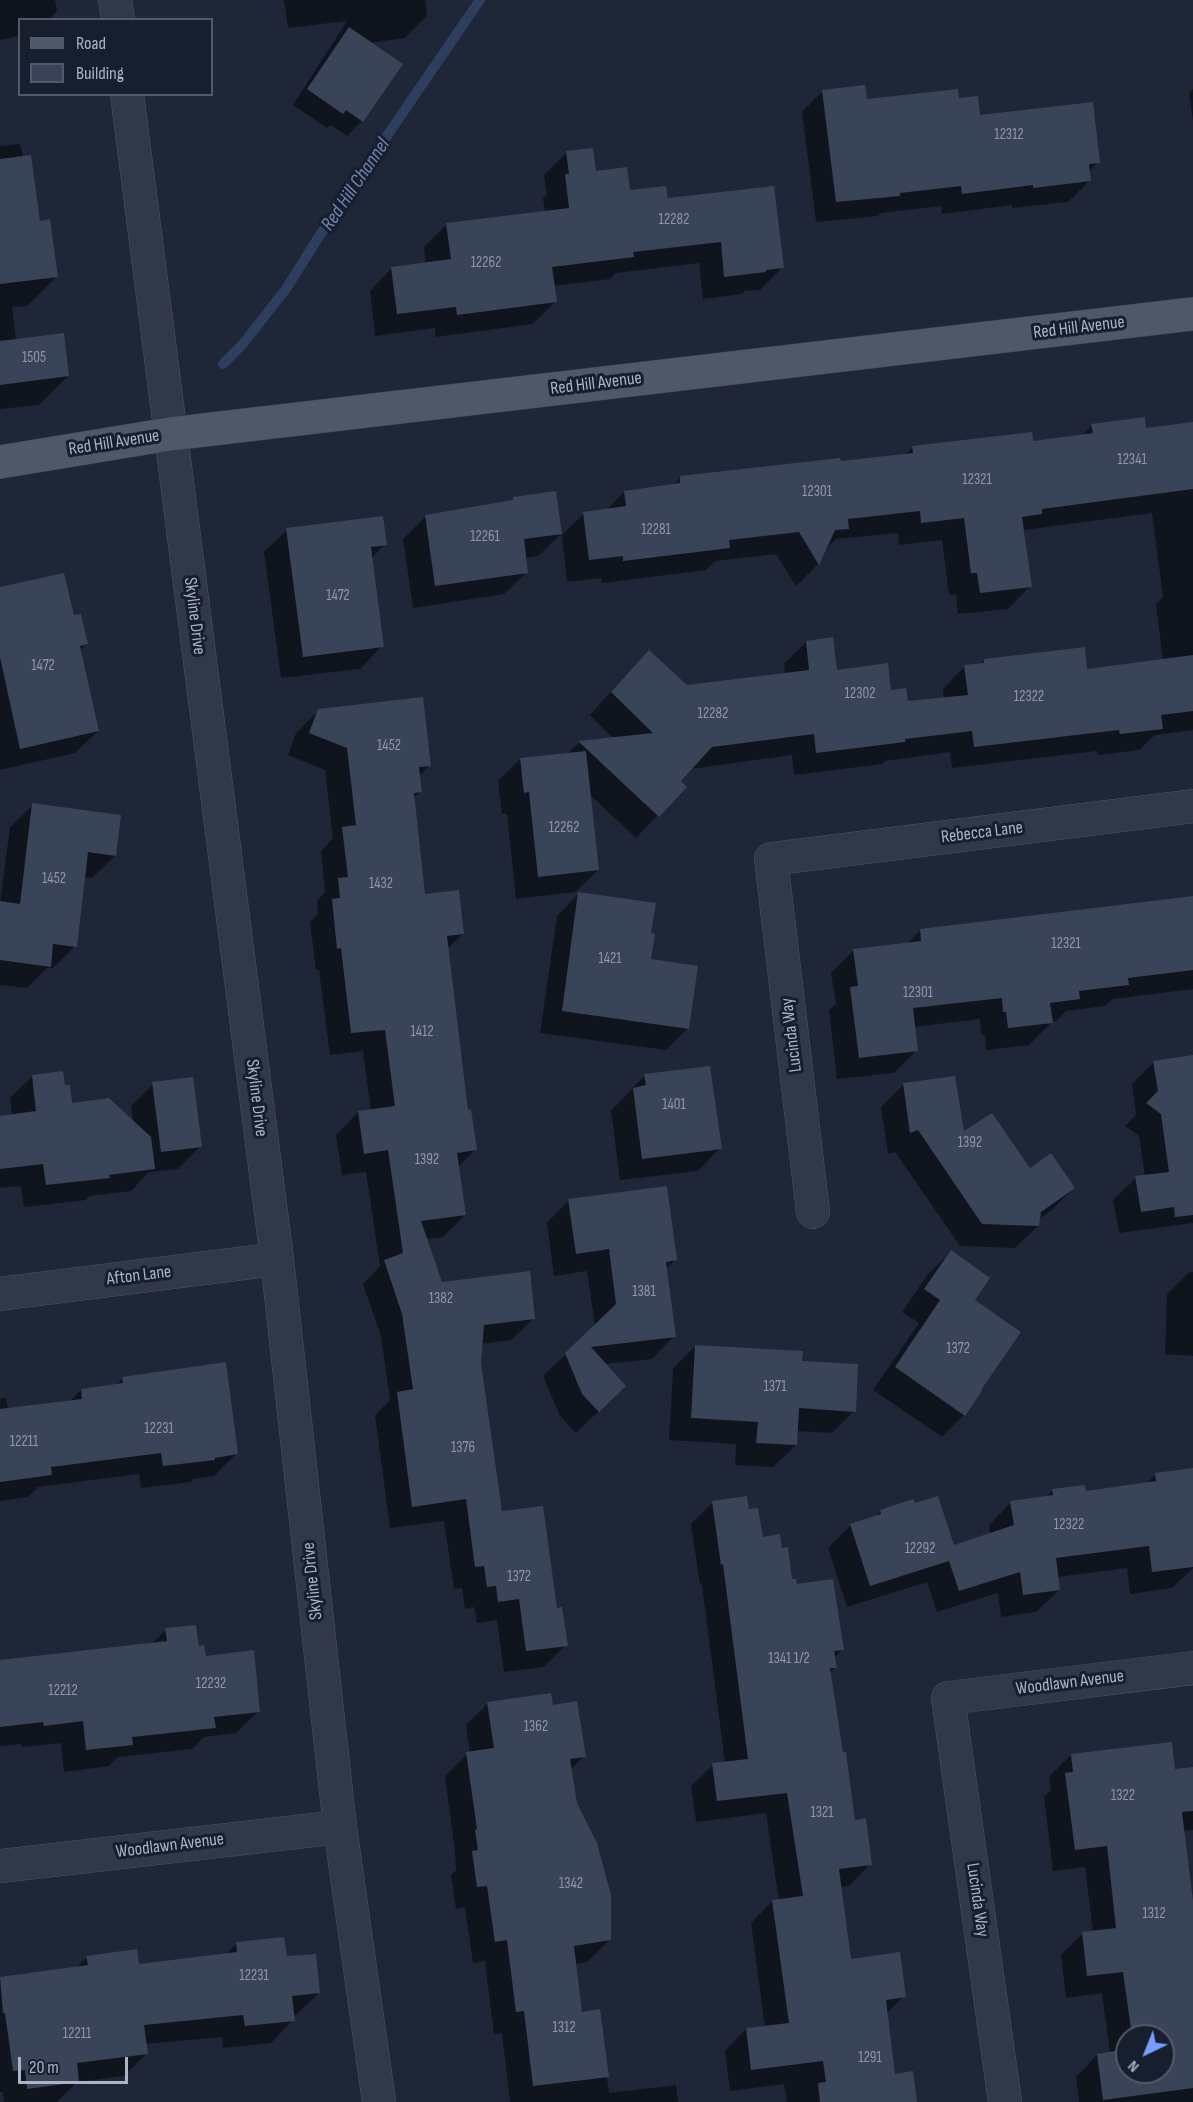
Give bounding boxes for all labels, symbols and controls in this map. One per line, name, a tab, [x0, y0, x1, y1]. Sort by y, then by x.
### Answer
legend	[18, 18, 213, 96]
text: Road	[76, 33, 106, 54]
text: Building	[76, 63, 124, 84]
house number: 12312	[994, 126, 1024, 144]
water label: Red Hill Channel	[316, 134, 396, 236]
house number: 12282	[659, 211, 689, 229]
house number: 12262	[471, 254, 501, 272]
street label: Red Hill Avenue	[1032, 312, 1126, 344]
house number: 1505	[22, 349, 46, 367]
street label: Red Hill Avenue	[549, 368, 643, 400]
street label: Red Hill Avenue	[67, 425, 161, 461]
house number: 12341	[1117, 451, 1147, 469]
house number: 12321	[962, 471, 992, 489]
house number: 12301	[802, 483, 832, 501]
house number: 12281	[641, 521, 671, 539]
house number: 12261	[470, 528, 500, 546]
street label: Skyline Drive	[179, 576, 209, 656]
house number: 1472	[326, 587, 350, 605]
house number: 1472	[31, 657, 55, 675]
house number: 12302	[845, 685, 875, 703]
house number: 12322	[1014, 688, 1044, 706]
house number: 12282	[698, 705, 728, 723]
house number: 1452	[377, 737, 401, 755]
street label: Rebecca Lane	[940, 817, 1024, 849]
house number: 12262	[549, 819, 579, 837]
house number: 1452	[42, 870, 66, 888]
house number: 1432	[369, 875, 393, 893]
house number: 12321	[1051, 935, 1081, 953]
house number: 1421	[598, 950, 622, 968]
house number: 12301	[903, 984, 933, 1002]
street label: Lucinda Way	[777, 997, 807, 1073]
house number: 1412	[410, 1023, 434, 1041]
street label: Skyline Drive	[241, 1058, 271, 1138]
house number: 1401	[662, 1096, 686, 1114]
house number: 1392	[958, 1134, 982, 1152]
house number: 1392	[415, 1151, 439, 1169]
street label: Afton Lane	[105, 1261, 173, 1291]
house number: 1381	[632, 1283, 656, 1301]
house number: 1382	[429, 1290, 453, 1308]
house number: 1372	[946, 1340, 970, 1358]
house number: 1371	[764, 1378, 786, 1396]
house number: 12231	[144, 1420, 174, 1438]
house number: 12211	[10, 1433, 38, 1451]
house number: 1376	[451, 1439, 475, 1457]
house number: 12322	[1054, 1516, 1084, 1534]
house number: 12292	[905, 1540, 935, 1558]
street label: Skyline Drive	[298, 1541, 328, 1621]
house number: 1372	[507, 1568, 531, 1586]
house number: 1341 1/2	[768, 1650, 810, 1668]
street label: Woodlawn Avenue	[1015, 1666, 1125, 1700]
house number: 12232	[196, 1675, 226, 1693]
house number: 12212	[48, 1682, 78, 1700]
house number: 1362	[524, 1718, 548, 1736]
house number: 1322	[1111, 1787, 1135, 1805]
house number: 1321	[810, 1804, 834, 1822]
street label: Woodlawn Avenue	[115, 1829, 225, 1863]
street label: Lucinda Way	[961, 1862, 993, 1938]
house number: 1342	[559, 1875, 583, 1893]
house number: 1312	[1142, 1905, 1166, 1923]
house number: 12231	[239, 1967, 269, 1985]
house number: 1312	[552, 2019, 576, 2037]
north arrow	[1115, 2024, 1175, 2084]
house number: 12211	[63, 2025, 91, 2043]
scale bar	[21, 2045, 130, 2083]
house number: 1291	[858, 2049, 882, 2067]
text: N	[1124, 2056, 1143, 2076]
text: 20 m	[29, 2057, 59, 2078]

